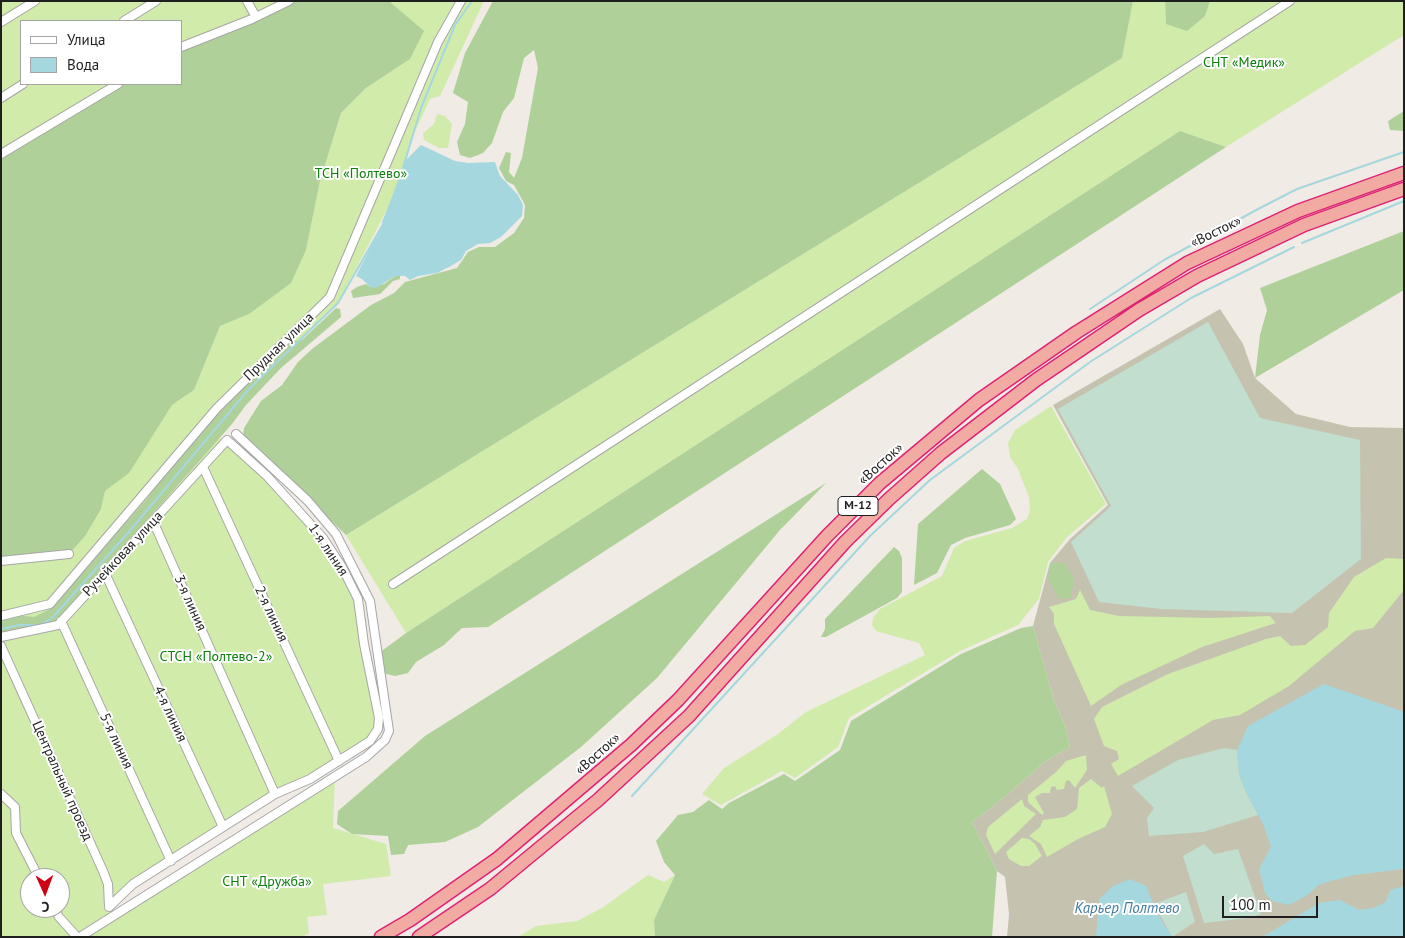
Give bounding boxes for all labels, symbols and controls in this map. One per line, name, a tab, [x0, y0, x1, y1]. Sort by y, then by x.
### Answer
legend	[20, 20, 182, 85]
text: Улица	[67, 30, 105, 49]
text: Вода	[67, 55, 99, 74]
park label: СНТ «Медик»	[1203, 55, 1285, 71]
park label: ТСН «Полтево»	[315, 166, 407, 182]
street label: «Восток»	[1188, 212, 1244, 252]
street label: Прудная улица	[240, 309, 318, 385]
street label: «Восток»	[855, 439, 907, 489]
road number: М-12	[838, 496, 878, 516]
street label: Ручейковая улица	[79, 508, 167, 600]
street label: 1-я линия	[304, 521, 352, 579]
street label: 3-я линия	[170, 572, 210, 634]
street label: 2-я линия	[251, 583, 291, 645]
park label: СТСН «Полтево-2»	[160, 649, 272, 665]
street label: 4-я линия	[150, 683, 190, 745]
street label: 5-я линия	[96, 710, 136, 772]
street label: Центральный проезд	[28, 719, 96, 843]
street label: «Восток»	[572, 729, 624, 779]
north arrow	[20, 868, 70, 918]
park label: СНТ «Дружба»	[222, 874, 312, 890]
scale bar	[1225, 886, 1321, 918]
text: 100 m	[1230, 895, 1271, 914]
text: С	[41, 898, 50, 916]
water label: Карьер Полтево	[1074, 900, 1180, 918]

